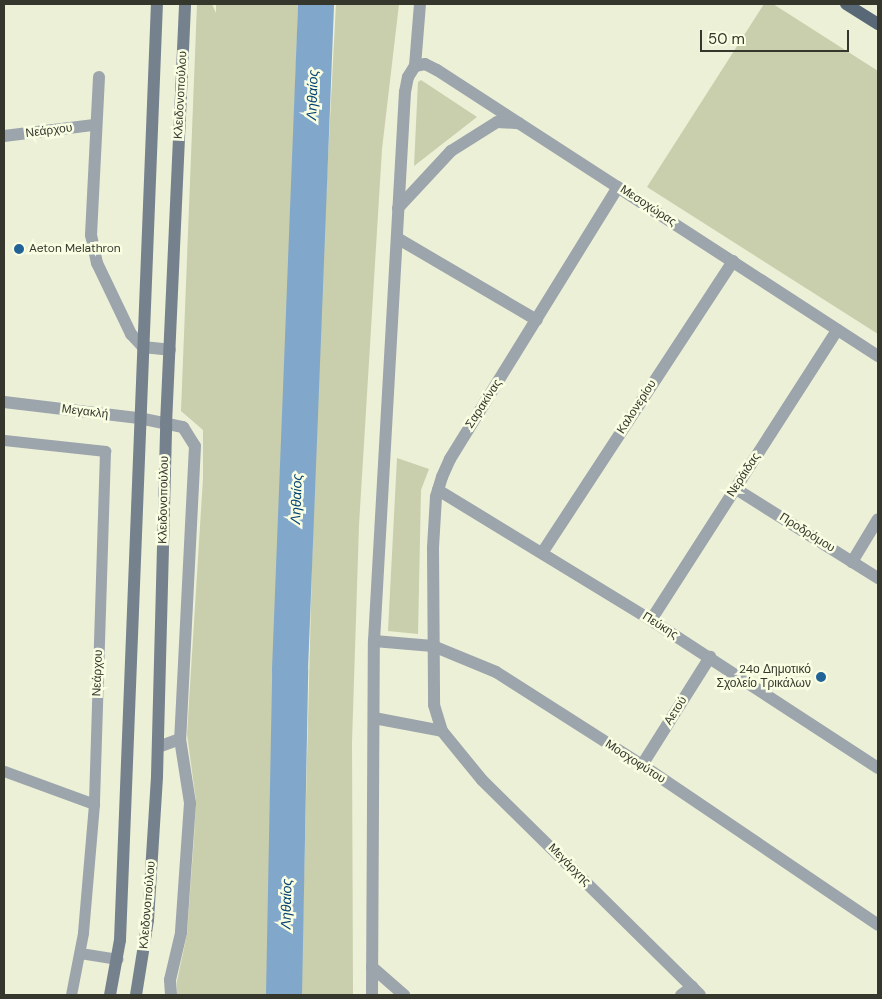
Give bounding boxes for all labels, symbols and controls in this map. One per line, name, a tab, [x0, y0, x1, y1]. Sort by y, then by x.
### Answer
scale bar	[702, 20, 851, 52]
text: 50 m	[708, 29, 745, 49]
street label: Κλειδονοπούλου	[172, 51, 190, 139]
water label: Ληθαίος	[303, 70, 321, 120]
street label: Νεάρχου	[25, 121, 73, 141]
street label: Μεσοχώρας	[617, 183, 679, 229]
place label: Aeton Melathron	[29, 242, 121, 256]
marker: Aeton Melathron	[13, 243, 25, 255]
street label: Σαρακίνας	[463, 377, 505, 431]
street label: Καλονερίου	[614, 377, 660, 437]
street label: Μεγακλή	[61, 402, 109, 422]
street label: Νεράιδας	[724, 450, 764, 500]
street label: Κλειδονοπούλου	[156, 456, 172, 544]
water label: Ληθαίος	[287, 474, 305, 524]
street label: Προδρόμου	[777, 510, 837, 556]
street label: Πεύκης	[640, 610, 680, 642]
street label: Νεάρχου	[90, 649, 106, 697]
place label: 24ο Δημοτικό Σχολείο Τρικάλων	[716, 663, 811, 691]
marker: 24ο Δημοτικό Σχολείο Τρικάλων	[815, 671, 827, 683]
street label: Αετού	[662, 694, 690, 728]
street label: Μοσχοφύτου	[602, 737, 668, 787]
street label: Μεγάρχης	[545, 841, 593, 889]
street label: Κλειδονοπούλου	[137, 860, 159, 950]
water label: Ληθαίος	[277, 879, 295, 929]

